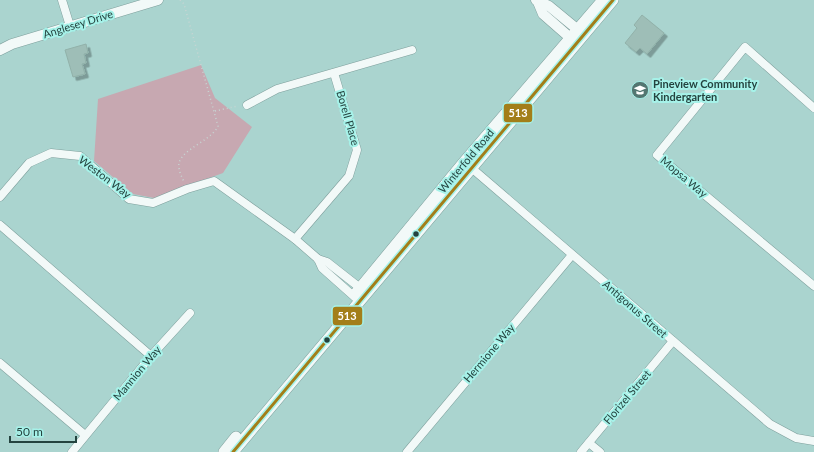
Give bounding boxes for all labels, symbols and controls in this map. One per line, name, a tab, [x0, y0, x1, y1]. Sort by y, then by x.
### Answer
street label: Anglesey Drive	[41, 7, 115, 40]
place label: Pineview Community Kindergarten	[653, 77, 757, 103]
school or university icon: Pineview Community Kindergarten	[630, 80, 650, 100]
street label: Borell Place	[334, 89, 363, 147]
line badge: 513	[503, 103, 533, 123]
text: 513	[508, 106, 528, 119]
street label: Winterfold Road	[435, 126, 496, 195]
street label: Weston Way	[77, 153, 134, 201]
street label: Mopsa Way	[658, 153, 711, 200]
unlabelled marker	[411, 229, 421, 239]
street label: Antigonus Street	[601, 277, 670, 340]
line badge: 513	[332, 306, 363, 326]
text: 513	[337, 309, 357, 322]
street label: Hermione Way	[460, 321, 517, 385]
unlabelled marker	[322, 335, 332, 345]
street label: Mannion Way	[110, 342, 163, 403]
street label: Florizel Street	[600, 367, 653, 426]
scale bar	[10, 418, 76, 444]
text: 50 m	[16, 424, 43, 439]

